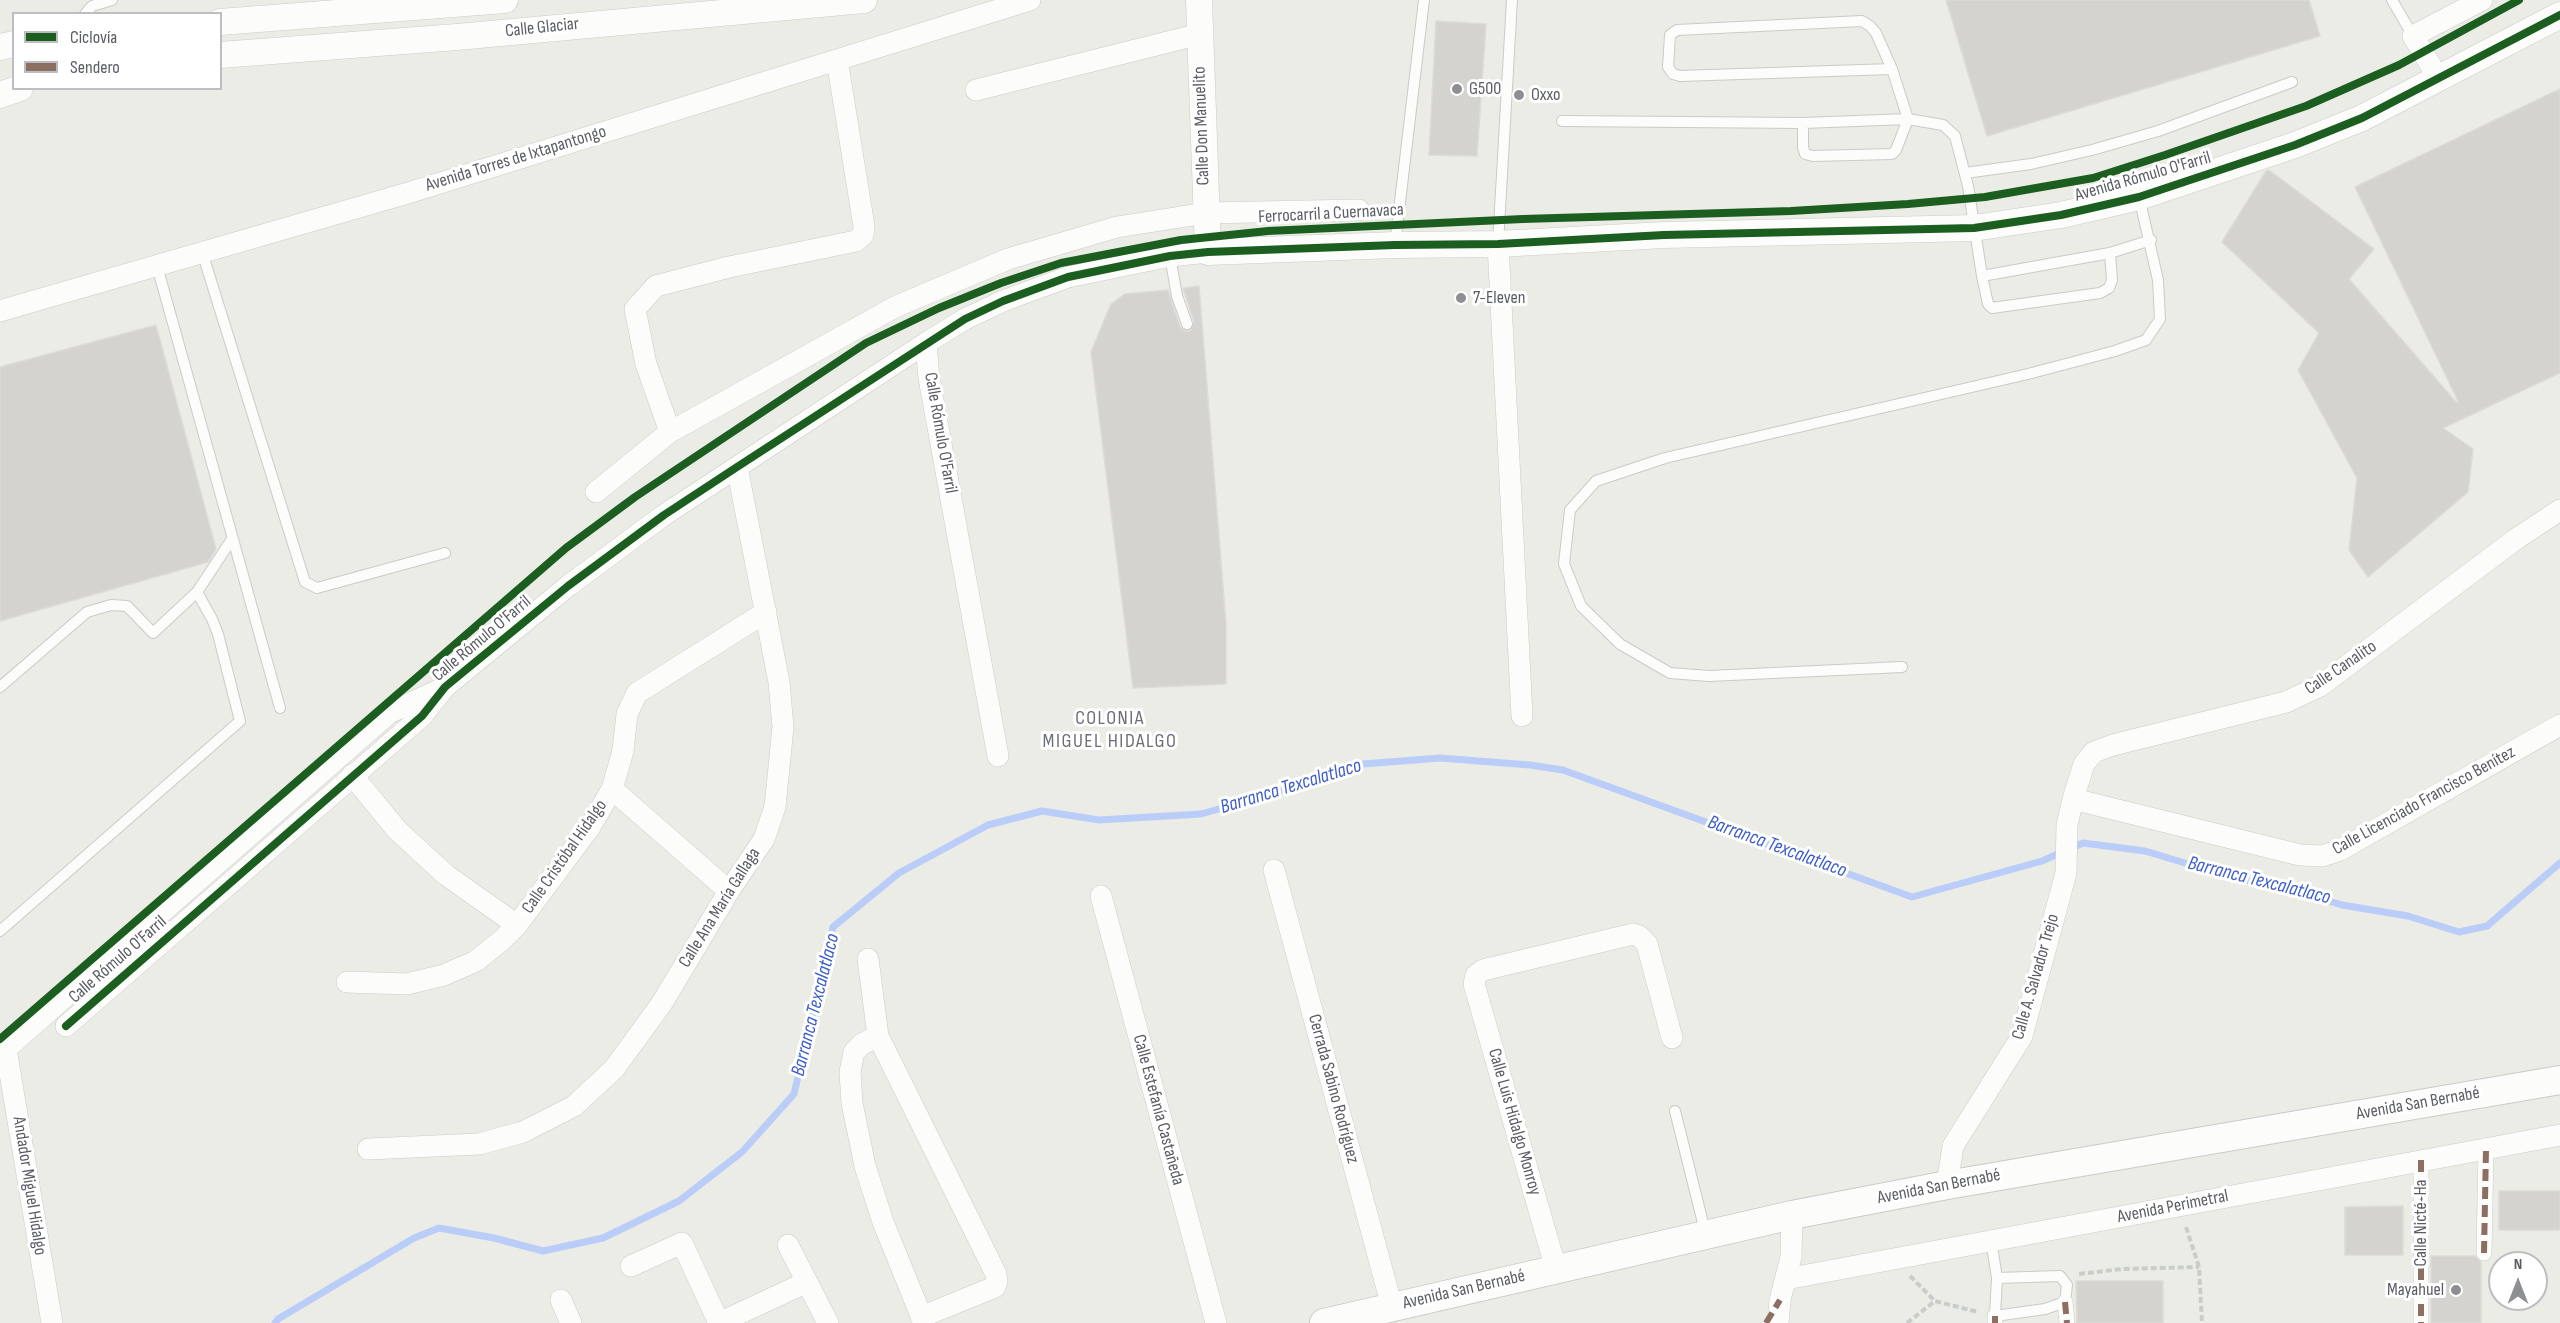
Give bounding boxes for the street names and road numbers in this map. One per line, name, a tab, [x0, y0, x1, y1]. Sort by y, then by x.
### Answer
street label: Calle Glaciar	[504, 13, 580, 43]
street label: Calle Don Manuelito	[1189, 66, 1215, 186]
street label: Avenida Torres de Ixtapantongo	[423, 121, 609, 197]
street label: Avenida Rómulo O'Farril	[2073, 147, 2213, 207]
street label: Ferrocarril a Cuernavaca	[1258, 199, 1404, 229]
street label: Calle Rómulo O'Farril	[919, 371, 961, 495]
street label: Calle Rómulo O'Farril	[428, 591, 536, 687]
street label: Calle Canalito	[2301, 636, 2381, 700]
street label: Calle Licenciado Francisco Benítez	[2329, 742, 2519, 860]
street label: Calle Cristóbal Hidalgo	[518, 796, 612, 918]
street label: Calle Ana María Gallaga	[675, 844, 765, 972]
street label: Calle Rómulo O'Farril	[65, 912, 171, 1008]
street label: Calle A. Salvador Trejo	[2008, 912, 2064, 1042]
street label: Cerrada Sabino Rodríguez	[1303, 1012, 1363, 1166]
street label: Calle Estefanía Castañeda	[1128, 1032, 1188, 1188]
street label: Calle Luis Hidalgo Monroy	[1483, 1046, 1545, 1198]
street label: Avenida San Bernabé	[2355, 1083, 2481, 1125]
street label: Andador Miguel Hidalgo	[7, 1115, 51, 1257]
street label: Avenida San Bernabé	[1876, 1164, 2002, 1210]
street label: Calle Nicté-Ha	[2410, 1179, 2432, 1267]
street label: Avenida Perimetral	[2116, 1186, 2230, 1228]
street label: Avenida San Bernabé	[1401, 1265, 1527, 1315]

